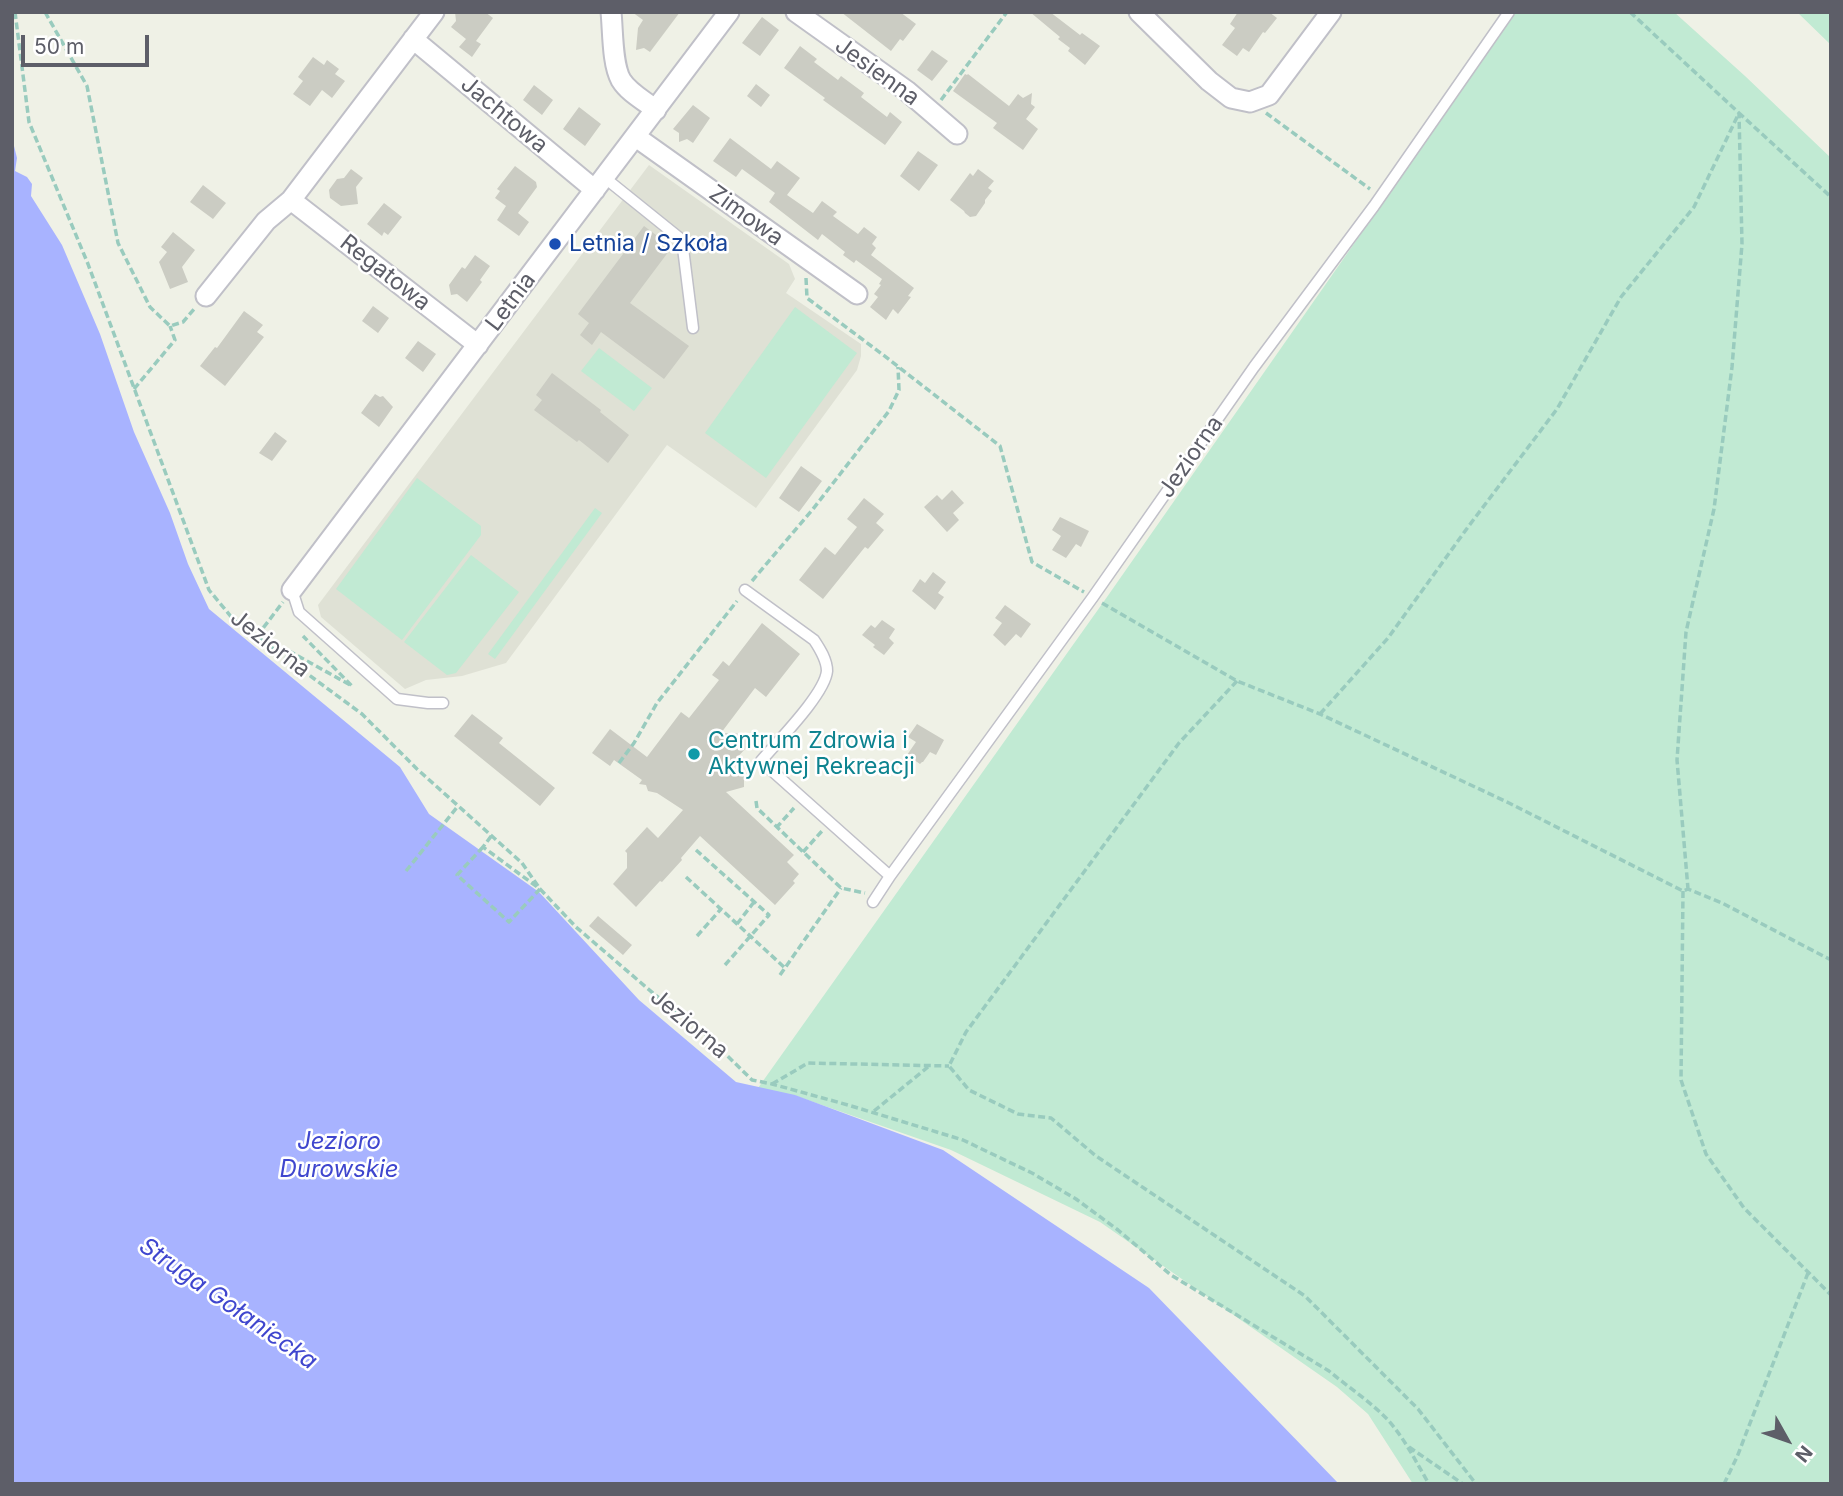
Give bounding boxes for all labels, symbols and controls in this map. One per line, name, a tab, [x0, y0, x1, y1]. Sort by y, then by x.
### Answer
scale bar	[24, 21, 152, 65]
street label: Jesienna	[829, 32, 925, 112]
text: 50 m	[34, 34, 84, 59]
street label: Jachtowa	[455, 71, 553, 159]
street label: Zimowa	[703, 180, 789, 252]
street label: Regatowa	[334, 229, 436, 317]
place label: Letnia / Szkoła	[569, 230, 728, 258]
marker: Letnia / Szkoła	[547, 236, 563, 252]
street label: Letnia	[480, 267, 542, 337]
street label: Jeziorna	[1153, 411, 1229, 503]
street label: Jeziorna	[225, 604, 315, 684]
place label: Centrum Zdrowia i Aktywnej Rekreacji	[708, 727, 915, 781]
marker: Centrum Zdrowia i Aktywnej Rekreacji	[686, 746, 702, 762]
street label: Jeziorna	[644, 983, 734, 1065]
water label: Jezioro Durowskie	[279, 1128, 399, 1184]
water label: Struga Gołaniecka	[134, 1232, 322, 1376]
north arrow	[1752, 1405, 1822, 1475]
text: N	[1790, 1441, 1817, 1467]

